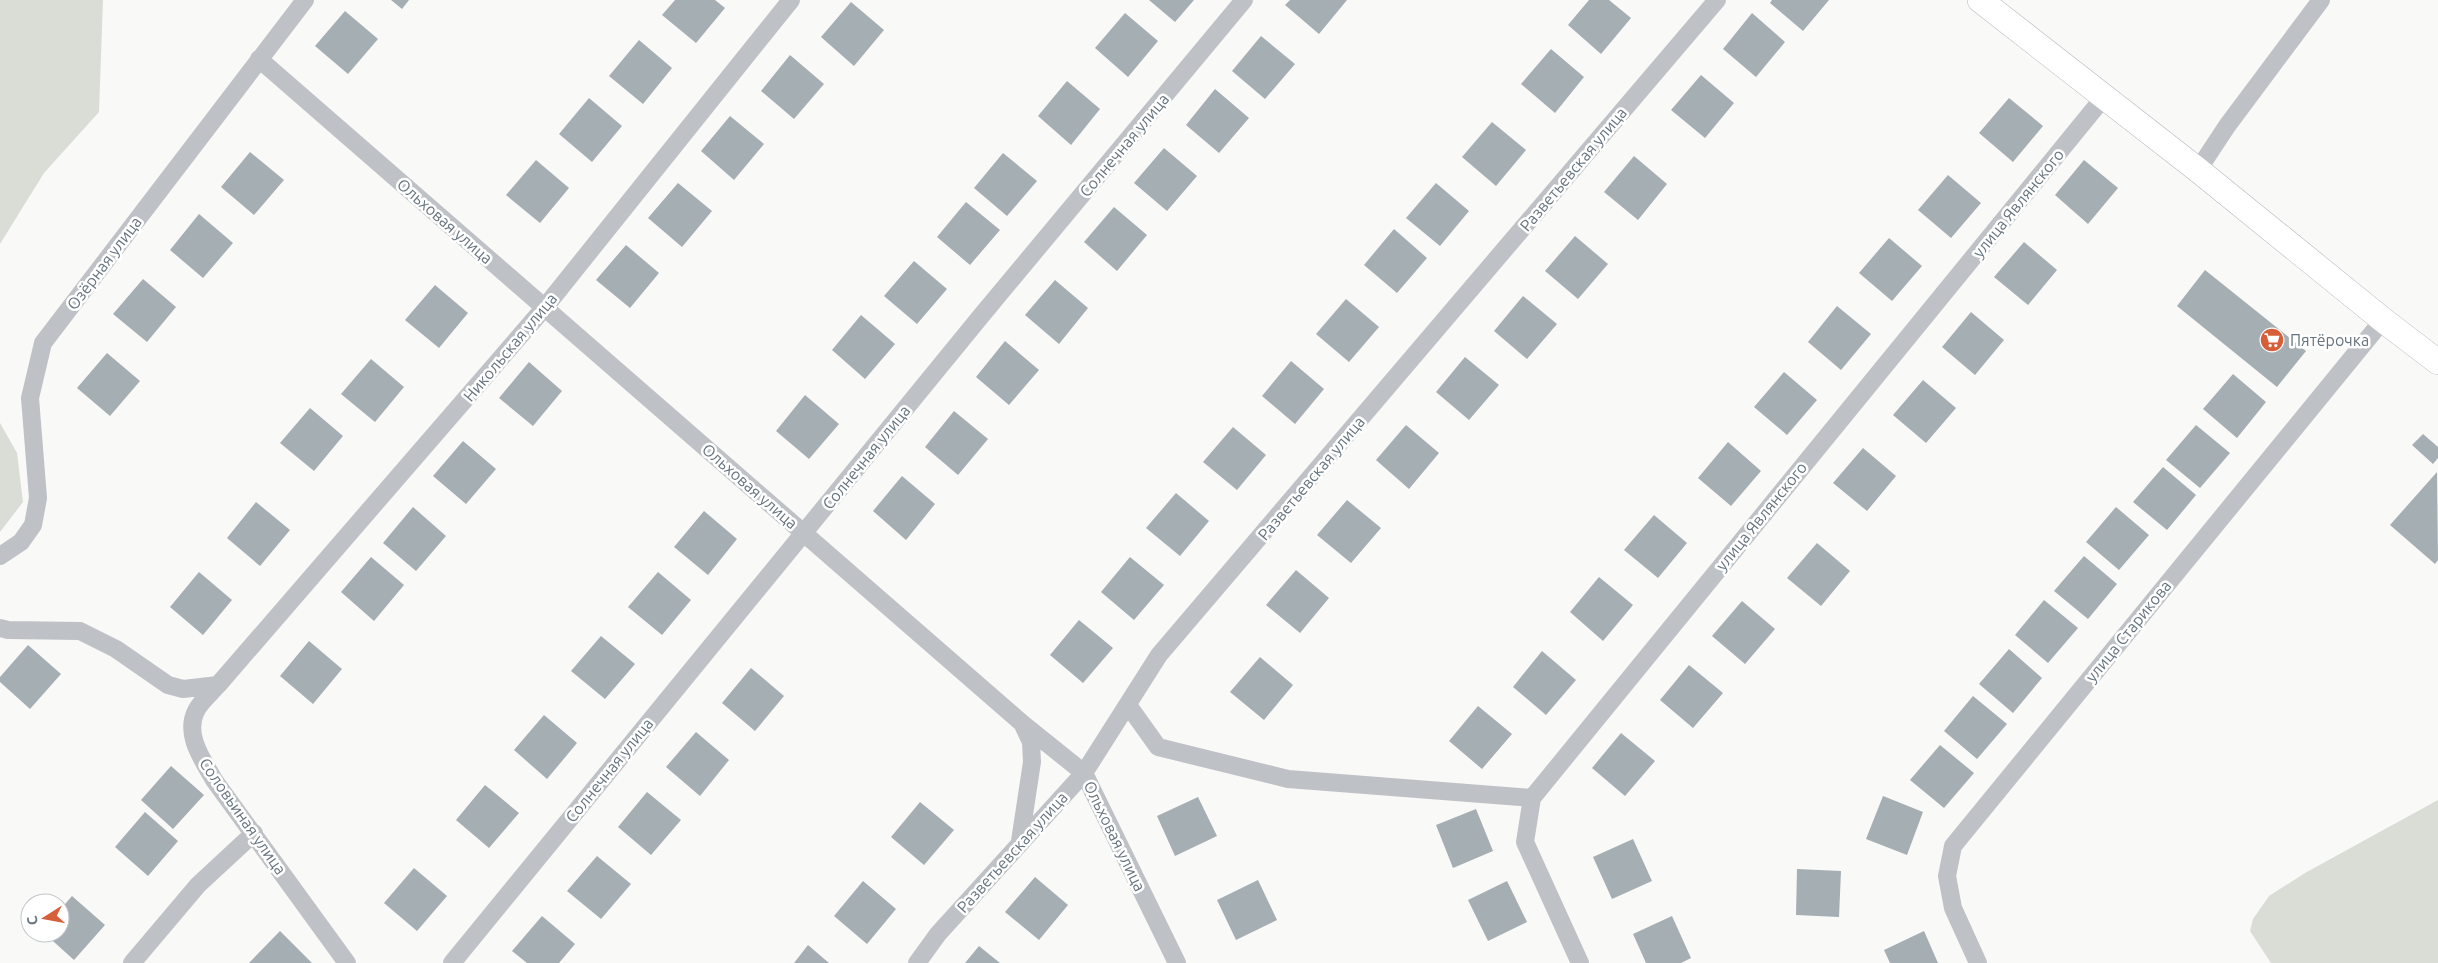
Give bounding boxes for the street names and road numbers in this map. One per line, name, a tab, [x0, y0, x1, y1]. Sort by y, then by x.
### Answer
street label: Солнечная улица	[1076, 90, 1172, 200]
street label: Разветьевская улица	[1516, 103, 1630, 235]
street label: улица Являнского	[1969, 145, 2067, 261]
street label: Ольховая улица	[394, 175, 496, 267]
street label: Озёрная улица	[63, 213, 145, 313]
street label: Никольская улица	[460, 289, 560, 405]
street label: Солнечная улица	[819, 401, 913, 513]
street label: Разветьевская улица	[1254, 412, 1368, 544]
street label: Ольховая улица	[699, 440, 801, 532]
street label: улица Являнского	[1712, 458, 1810, 574]
street label: улица Старикова	[2082, 577, 2174, 685]
street label: Солнечная улица	[562, 714, 656, 826]
street label: Соловьиная улица	[196, 754, 290, 878]
street label: Ольховая улица	[1081, 778, 1149, 894]
street label: Разветьевская улица	[953, 788, 1071, 916]

